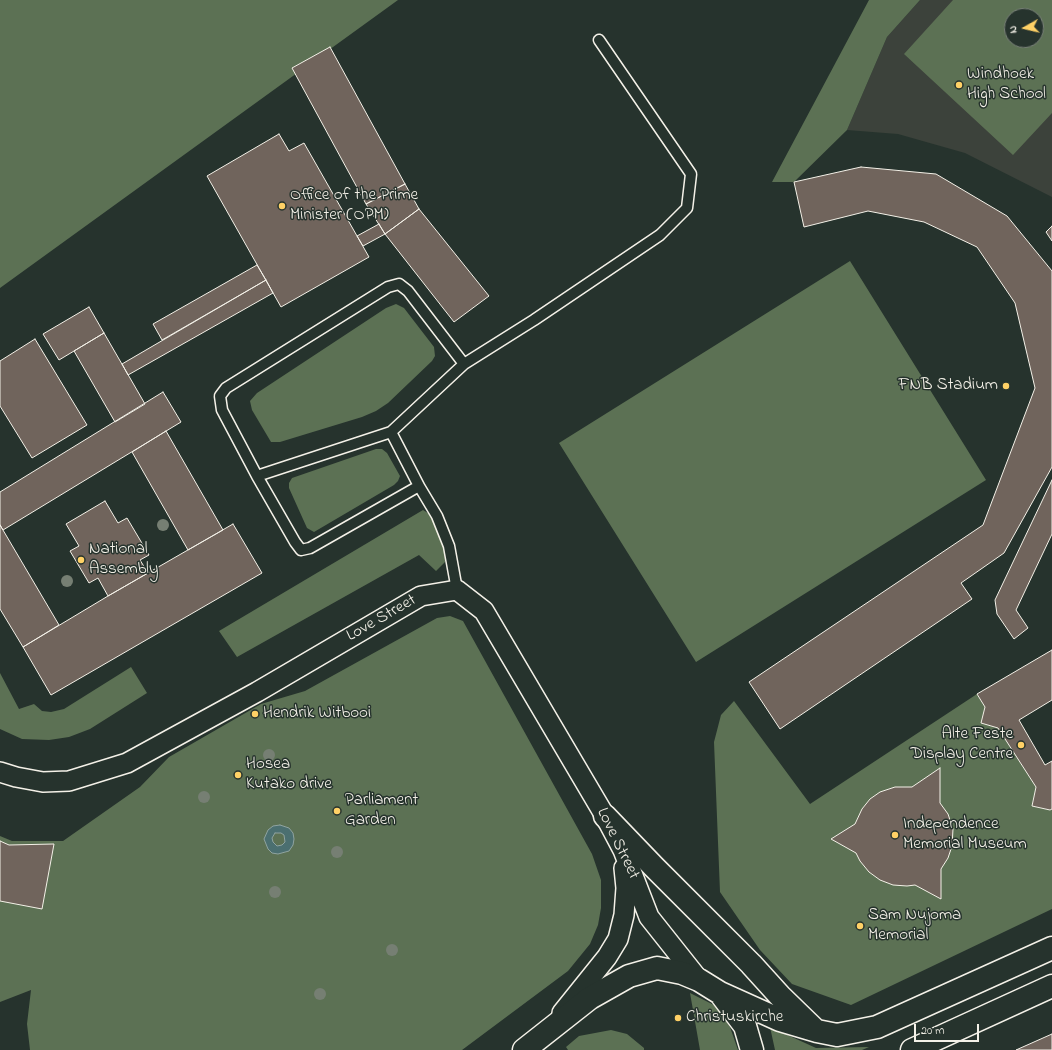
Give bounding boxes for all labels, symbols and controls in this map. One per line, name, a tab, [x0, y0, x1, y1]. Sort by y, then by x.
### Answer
north arrow	[1004, 8, 1044, 48]
text: N	[1005, 25, 1022, 34]
place label: Windhoek High School	[967, 65, 1046, 105]
marker: Windhoek High School	[954, 80, 964, 90]
place label: Office of the Prime Minister (OPM)	[290, 186, 418, 226]
marker: Office of the Prime Minister (OPM)	[277, 201, 287, 211]
place label: FNB Stadium	[899, 376, 998, 396]
marker: FNB Stadium	[1001, 381, 1011, 391]
place label: National Assembly	[89, 540, 158, 580]
marker: National Assembly	[76, 555, 86, 565]
street label: Love Street	[344, 591, 420, 647]
place label: Hendrik Witbooi	[263, 704, 371, 724]
marker: Hendrik Witbooi	[250, 709, 260, 719]
place label: Alte Feste Display Centre	[910, 725, 1013, 765]
marker: Alte Feste Display Centre	[1016, 740, 1026, 750]
place label: Hosea Kutako drive	[246, 755, 332, 795]
marker: Hosea Kutako drive	[233, 770, 243, 780]
place label: Parliament Garden	[345, 791, 418, 831]
street label: Love Street	[591, 805, 643, 883]
marker: Parliament Garden	[332, 806, 342, 816]
place label: Independence Memorial Museum	[903, 815, 1027, 855]
marker: Independence Memorial Museum	[890, 830, 900, 840]
place label: Sam Nujoma Memorial	[868, 906, 961, 946]
marker: Sam Nujoma Memorial	[855, 921, 865, 931]
place label: Christuskirche	[686, 1008, 783, 1028]
marker: Christuskirche	[673, 1013, 683, 1023]
scale bar	[916, 1016, 981, 1042]
text: 20 m	[921, 1022, 944, 1040]

